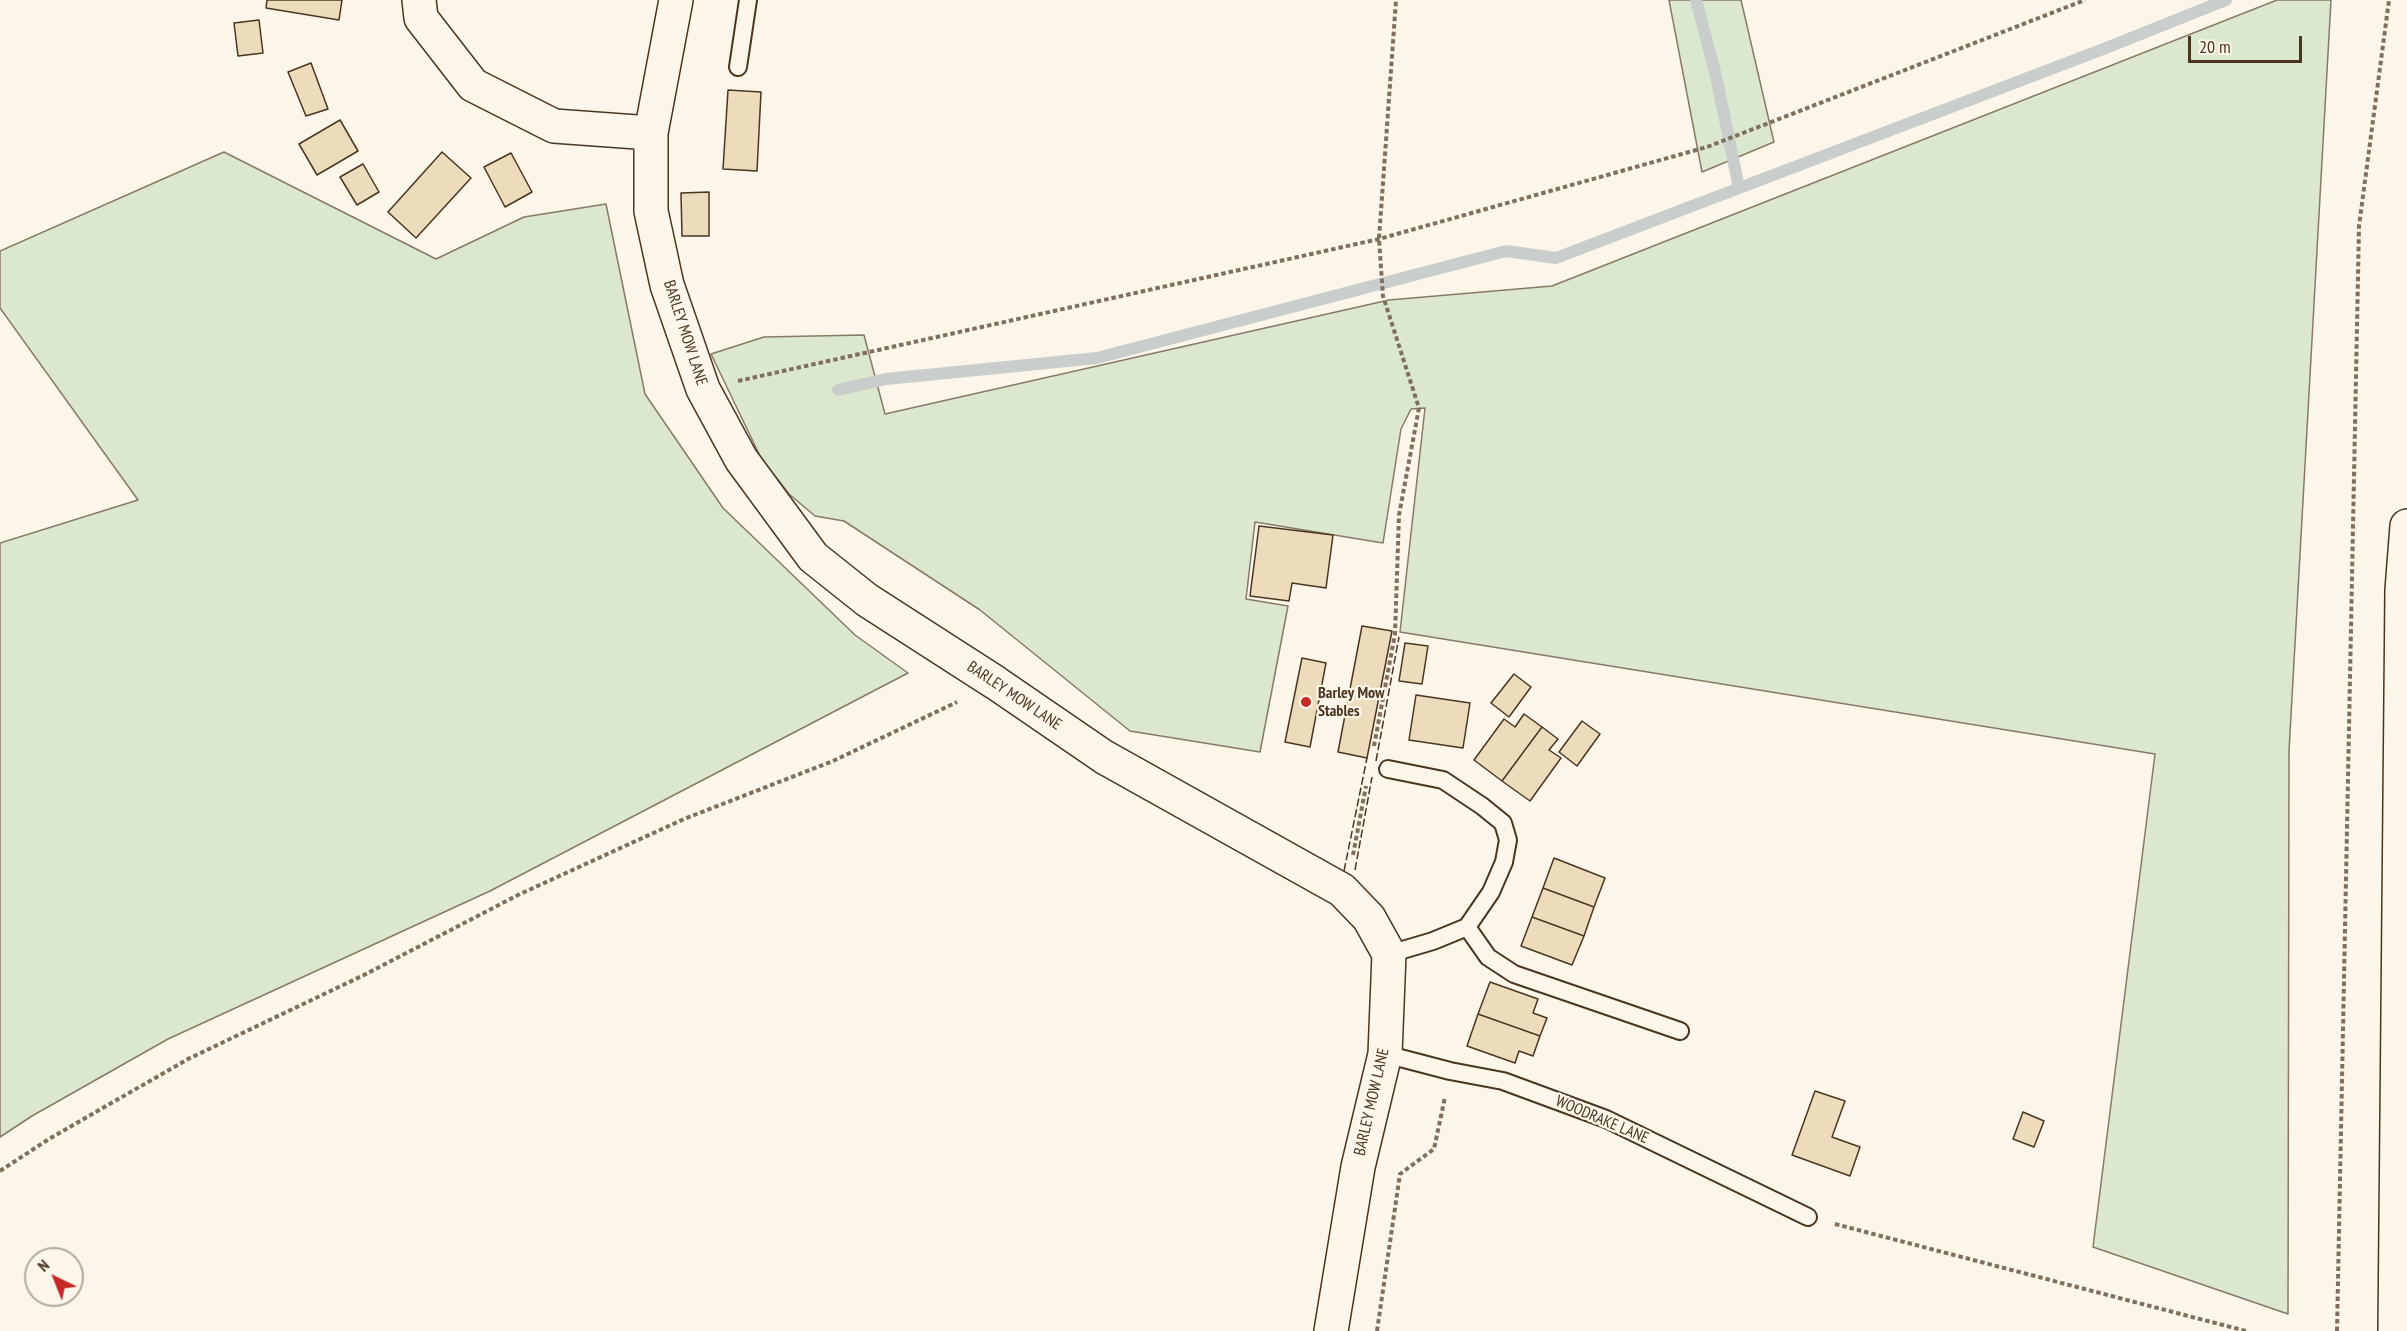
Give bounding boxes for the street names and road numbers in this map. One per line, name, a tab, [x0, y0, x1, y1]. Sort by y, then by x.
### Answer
street label: BARLEY MOW LANE	[659, 278, 711, 388]
street label: BARLEY MOW LANE	[963, 657, 1065, 735]
street label: BARLEY MOW LANE	[1350, 1046, 1394, 1158]
street label: WOODRAKE LANE	[1553, 1092, 1651, 1148]

